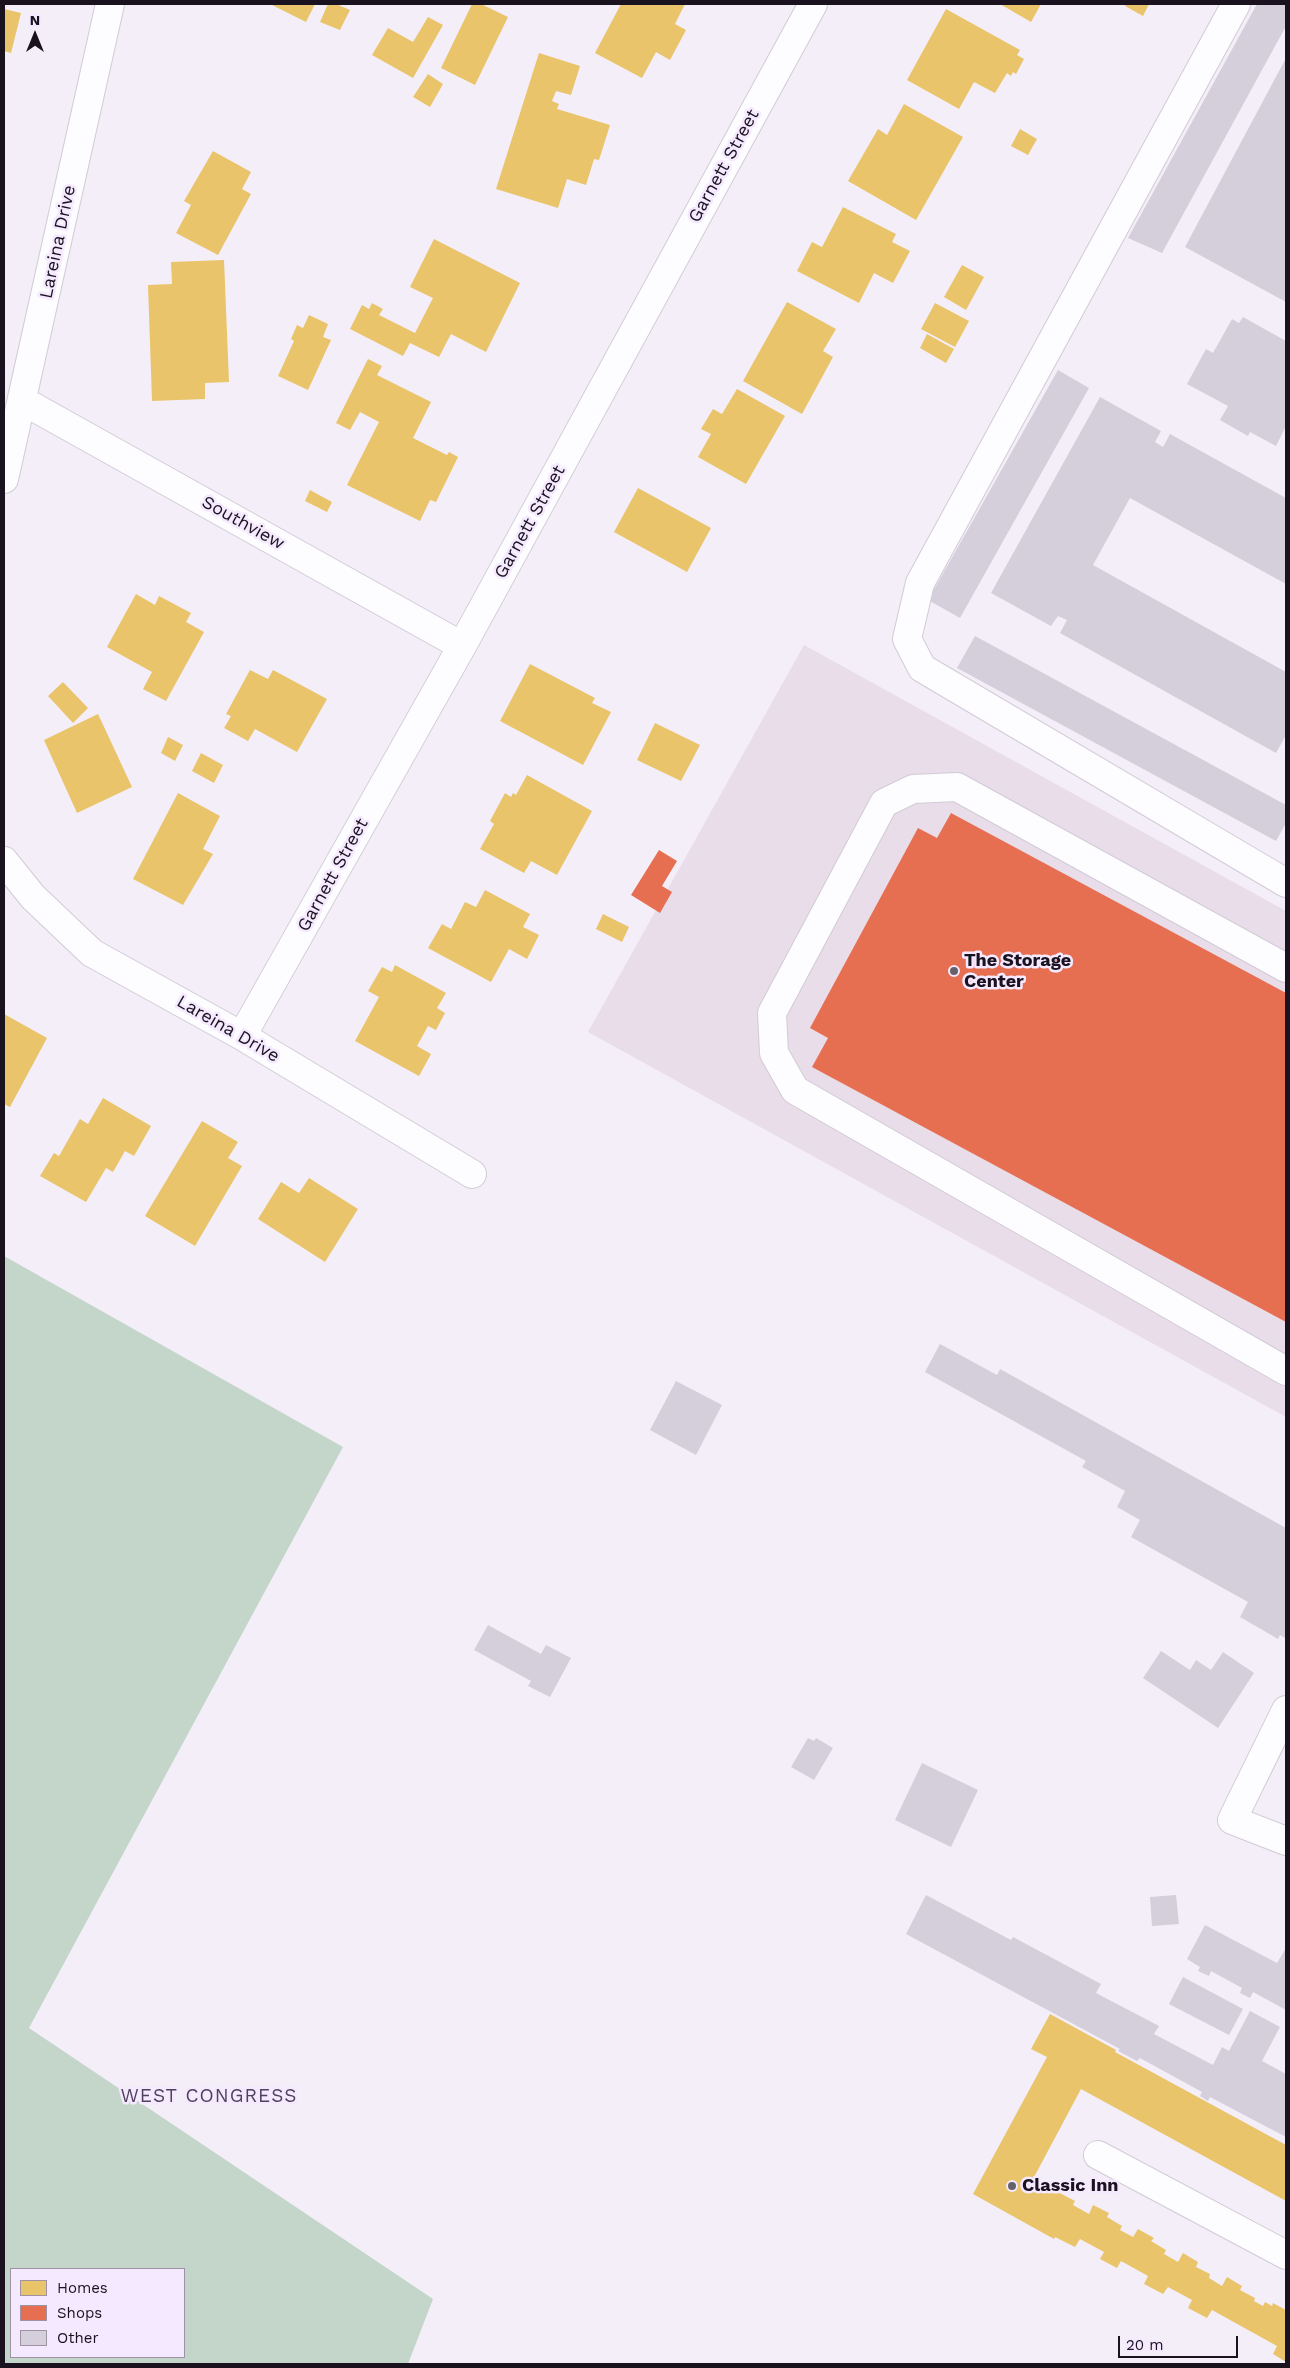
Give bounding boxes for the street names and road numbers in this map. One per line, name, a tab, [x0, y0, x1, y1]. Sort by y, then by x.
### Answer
street label: Garnett Street	[684, 106, 764, 226]
street label: Lareina Drive	[35, 183, 81, 301]
street label: Garnett Street	[490, 462, 570, 582]
street label: Southview	[198, 491, 288, 555]
street label: Garnett Street	[293, 815, 373, 935]
street label: Lareina Drive	[173, 991, 283, 1067]

